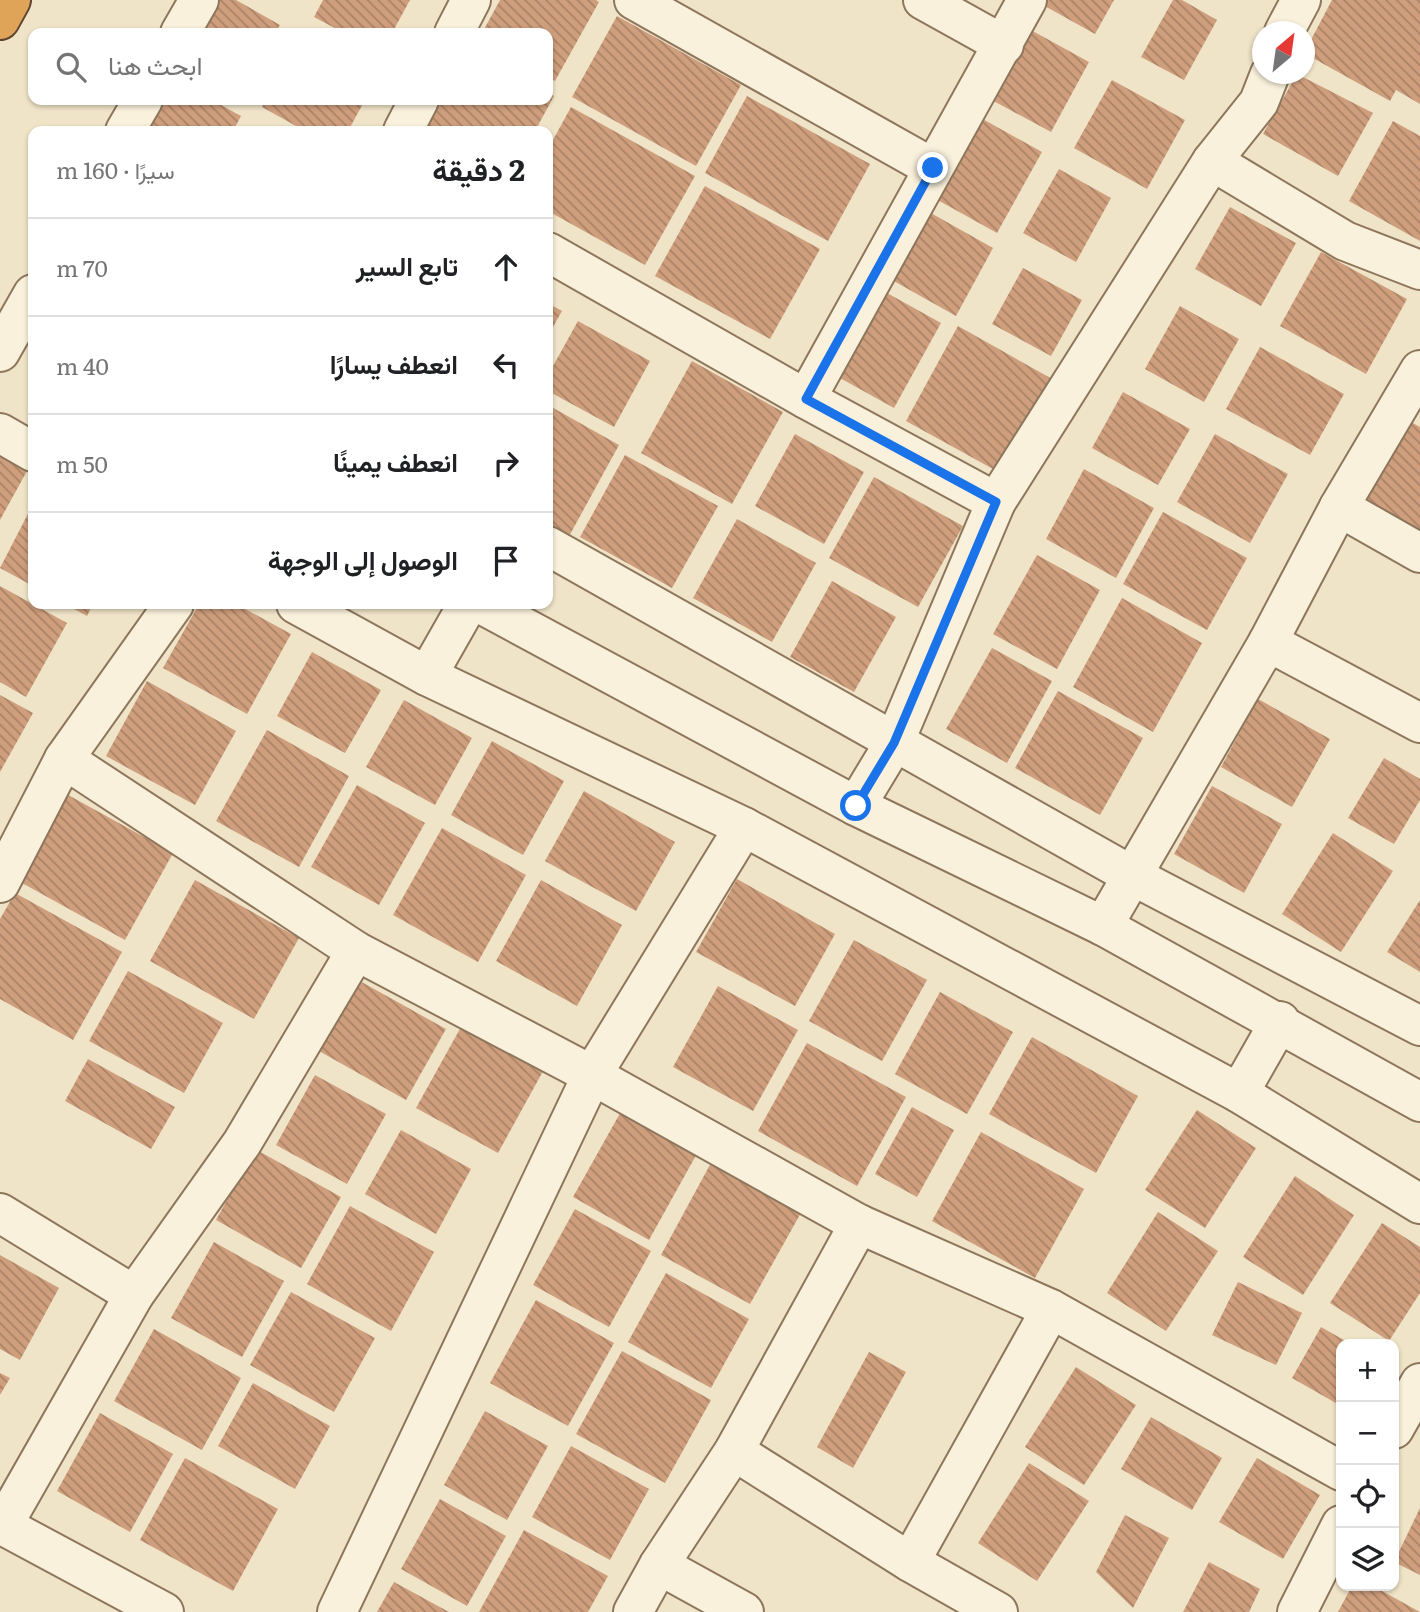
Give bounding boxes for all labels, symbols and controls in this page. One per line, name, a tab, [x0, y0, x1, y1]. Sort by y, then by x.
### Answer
north arrow	[1252, 21, 1315, 84]
search box	[28, 28, 553, 105]
text: ابحث هنا	[108, 44, 202, 83]
icon: search	[52, 48, 90, 86]
text: 2 دقيقة	[432, 146, 525, 190]
text: سيرًا · 160 m	[56, 152, 175, 186]
route end	[917, 152, 948, 183]
text: تابع السير	[356, 245, 458, 284]
icon: ahead	[487, 248, 525, 286]
text: 70 m	[56, 250, 108, 284]
text: انعطف يسارًا	[330, 343, 458, 382]
icon: left	[487, 346, 525, 384]
text: 40 m	[56, 348, 109, 382]
text: انعطف يمينًا	[333, 441, 458, 480]
icon: right	[487, 444, 525, 482]
text: 50 m	[56, 446, 108, 480]
text: الوصول إلى الوجهة	[268, 539, 458, 578]
icon: arrive	[487, 542, 525, 580]
route start	[840, 790, 871, 821]
map controls	[1336, 1339, 1399, 1591]
button: +	[1336, 1339, 1399, 1402]
button: −	[1336, 1402, 1399, 1465]
button: locate	[1336, 1465, 1399, 1528]
button: layers	[1336, 1528, 1399, 1591]

